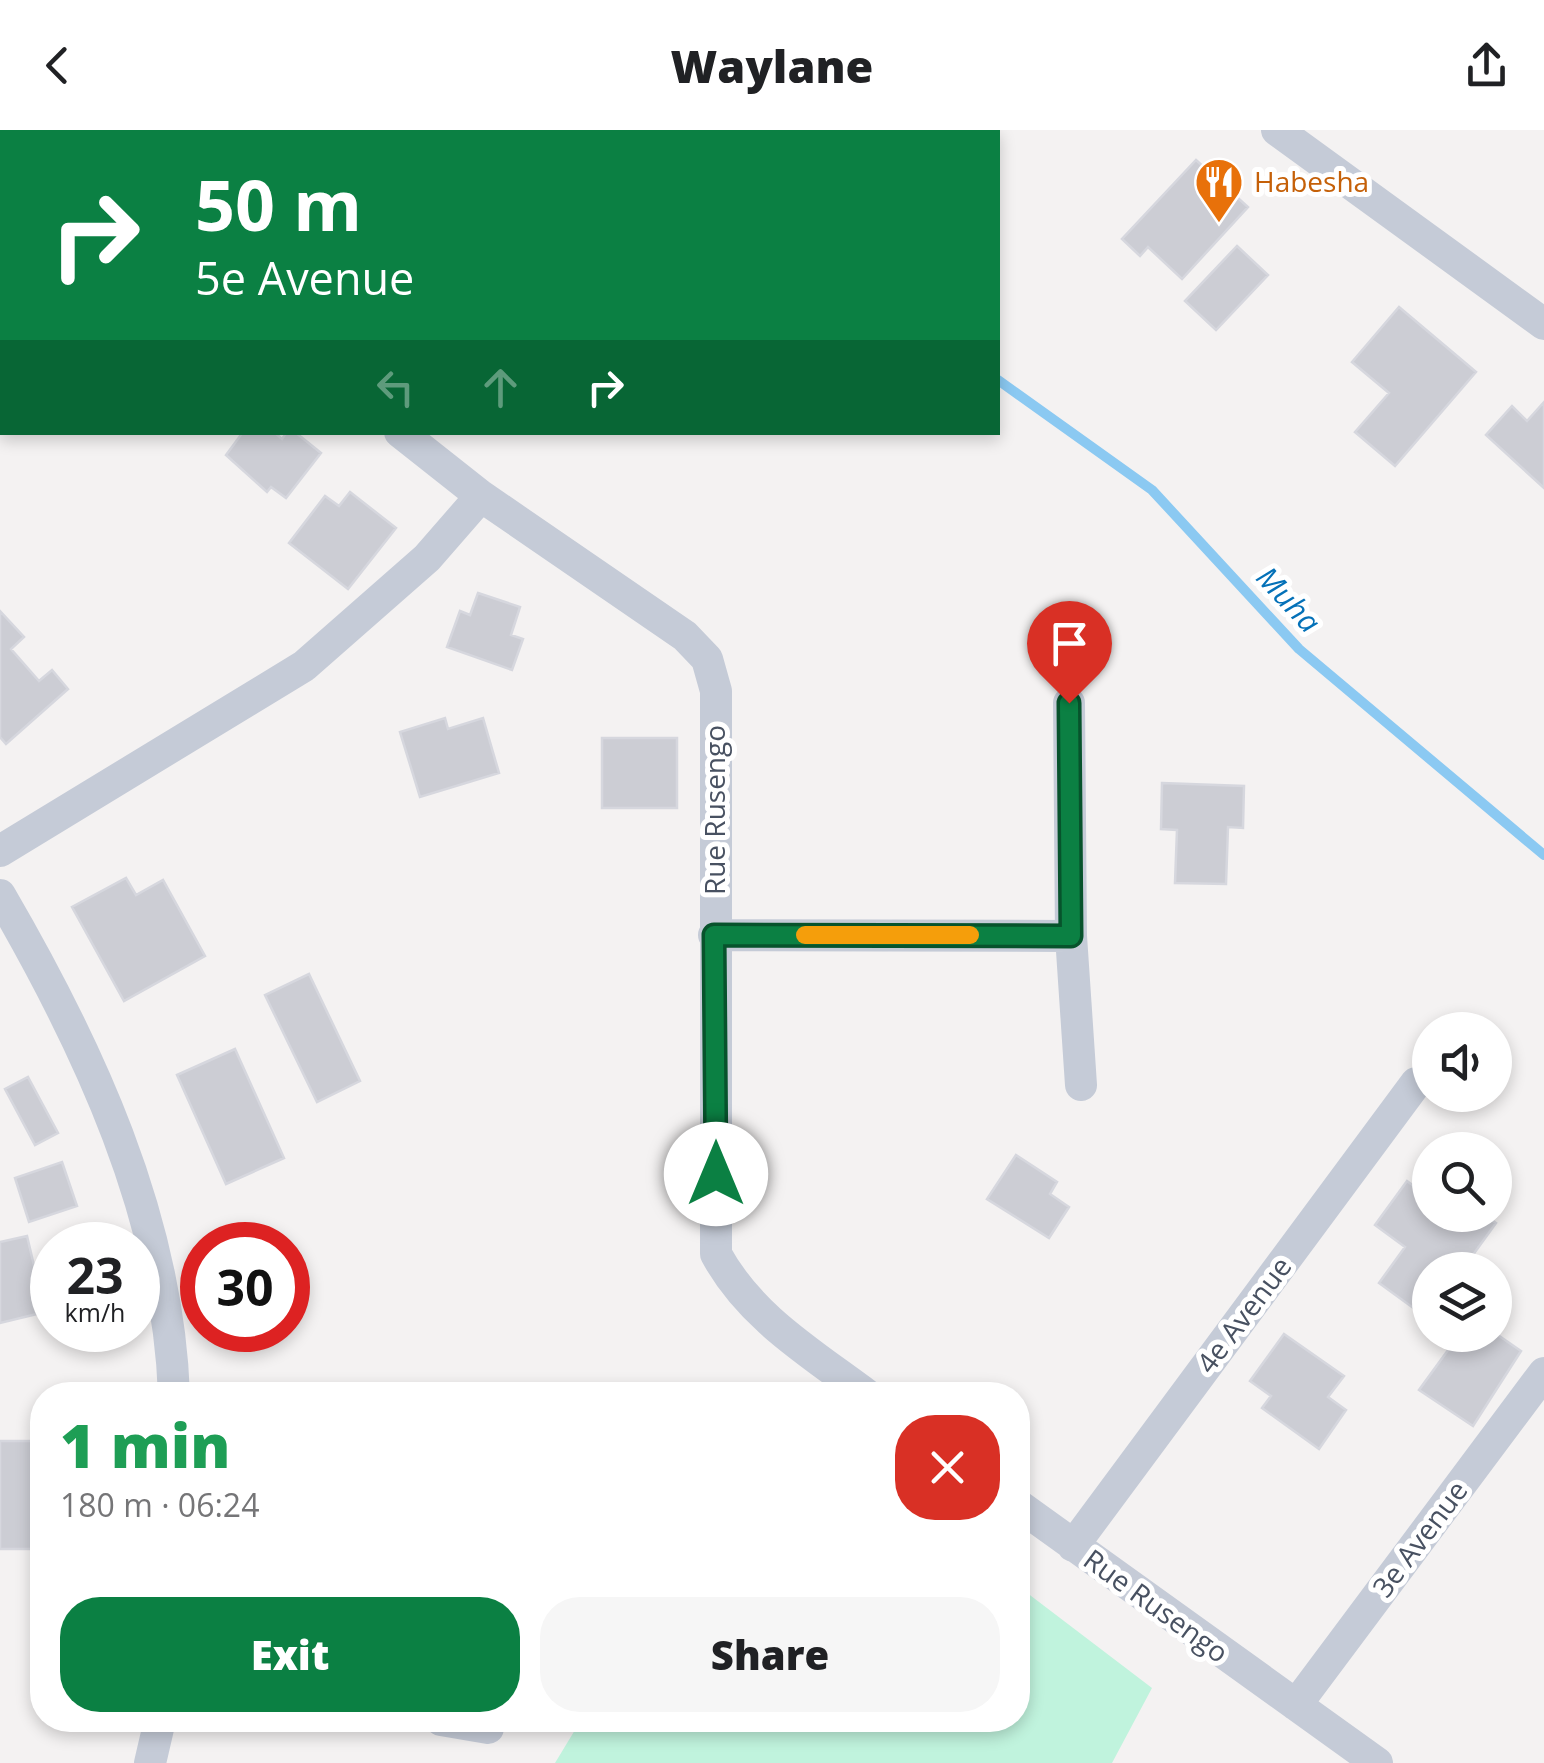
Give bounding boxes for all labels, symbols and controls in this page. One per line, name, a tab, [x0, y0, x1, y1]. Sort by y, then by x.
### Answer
text: Waylane	[671, 35, 873, 96]
icon: back	[30, 38, 85, 93]
icon: share	[1459, 38, 1514, 93]
text: 50 m	[195, 156, 362, 252]
restaurant icon: Habesha	[1193, 156, 1245, 224]
place label: Habesha	[1254, 162, 1369, 200]
icon: right	[30, 170, 160, 300]
text: 5e Avenue	[195, 247, 414, 308]
icon: left	[368, 360, 423, 415]
icon: ahead	[473, 360, 528, 415]
icon: right	[578, 360, 633, 415]
water label: Muha	[1248, 557, 1330, 641]
pin	[1027, 601, 1112, 704]
icon: arrive	[1042, 616, 1097, 671]
street label: Rue Rusengo	[695, 725, 733, 895]
map controls	[1412, 1012, 1512, 1352]
button: sound	[1412, 1012, 1512, 1112]
position arrow	[664, 1122, 768, 1226]
button: search	[1412, 1132, 1512, 1232]
speed limit sign: 30	[180, 1222, 310, 1352]
text: 23	[66, 1241, 124, 1309]
street label: 4e Avenue	[1187, 1248, 1299, 1380]
button: layers	[1412, 1252, 1512, 1352]
text: km/h	[65, 1295, 125, 1329]
text: 1 min	[60, 1404, 230, 1486]
button: close	[895, 1415, 1000, 1520]
street label: 3e Avenue	[1363, 1472, 1475, 1604]
text: 180 m · 06:24	[60, 1483, 259, 1526]
street label: Rue Rusengo	[1077, 1540, 1237, 1671]
button: Exit	[60, 1597, 520, 1712]
button: Share	[540, 1597, 1000, 1712]

